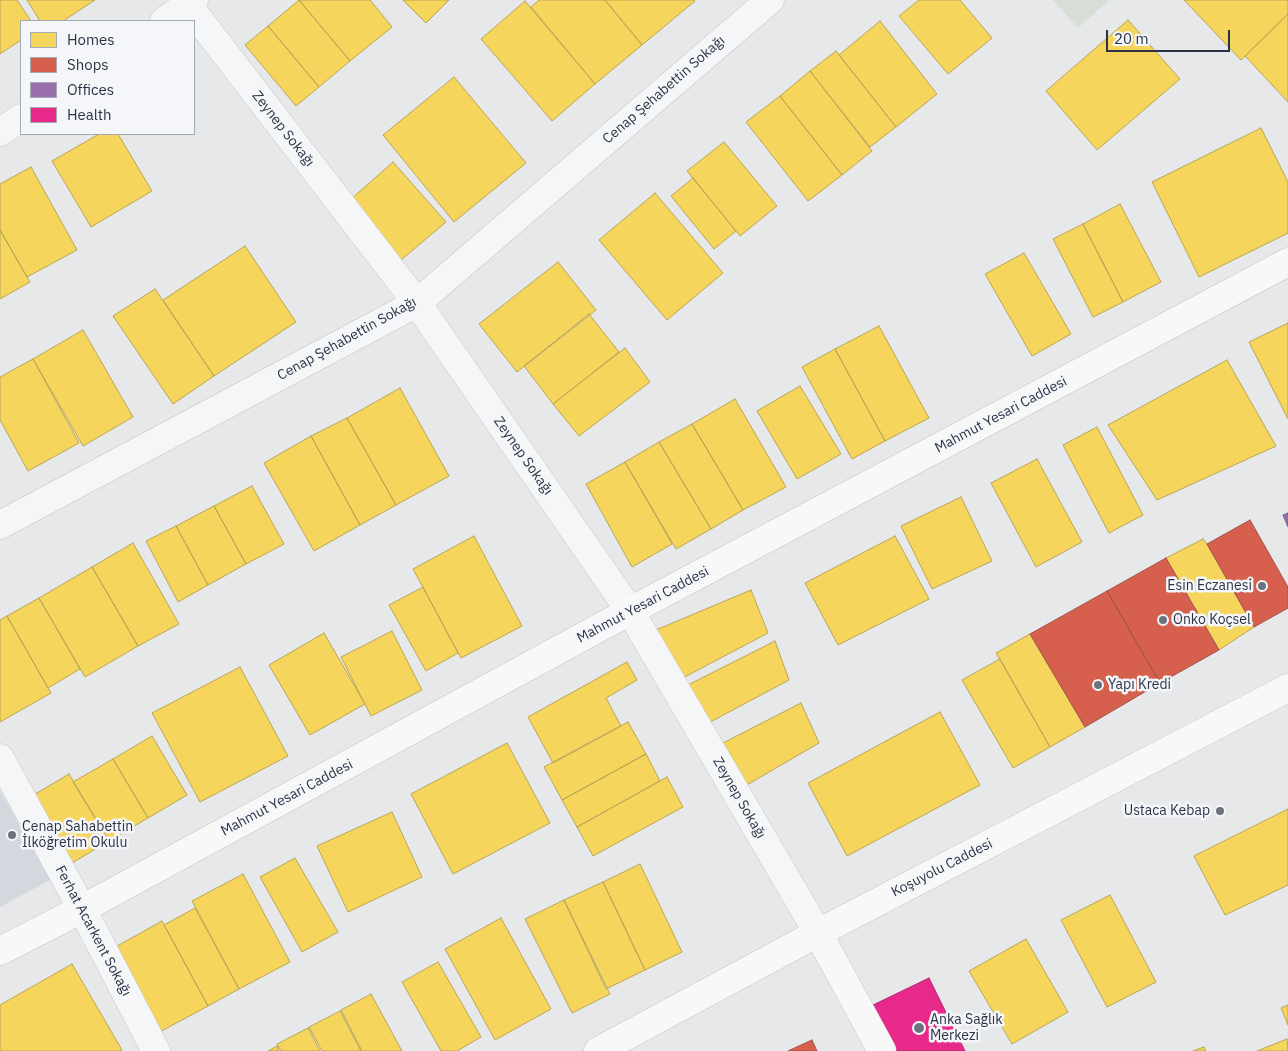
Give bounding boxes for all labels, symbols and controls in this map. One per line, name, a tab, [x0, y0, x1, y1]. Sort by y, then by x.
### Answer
legend	[20, 20, 195, 135]
scale bar	[1108, 20, 1232, 52]
text: 20 m	[1114, 29, 1149, 48]
text: Homes	[67, 30, 115, 49]
street label: Cenap Şehabettin Sokağı	[599, 32, 729, 148]
text: Shops	[67, 55, 109, 74]
text: Offices	[67, 80, 114, 99]
street label: Zeynep Sokağı	[248, 88, 318, 170]
text: Health	[67, 105, 112, 124]
street label: Cenap Şehabettin Sokağı	[275, 294, 419, 384]
street label: Mahmut Yesari Caddesi	[932, 373, 1070, 457]
street label: Zeynep Sokağı	[490, 414, 556, 498]
street label: Mahmut Yesari Caddesi	[574, 563, 712, 647]
place label: Esin Eczanesi	[1167, 578, 1252, 594]
marker: Esin Eczanesi	[1256, 580, 1268, 592]
place label: Onko Koçsel	[1173, 612, 1251, 628]
marker: Onko Koçsel	[1157, 614, 1169, 626]
place label: Yapı Kredi	[1108, 677, 1171, 693]
marker: Yapı Kredi	[1092, 679, 1104, 691]
street label: Zeynep Sokağı	[709, 754, 769, 842]
street label: Mahmut Yesari Caddesi	[218, 756, 356, 840]
place label: Ustaca Kebap	[1124, 803, 1210, 819]
marker: Ustaca Kebap	[1214, 805, 1226, 817]
place label: Cenap Sahabettin İlköğretim Okulu	[22, 819, 133, 852]
marker: Cenap Sahabettin İlköğretim Okulu	[6, 829, 18, 841]
street label: Koşuyolu Caddesi	[889, 835, 995, 901]
street label: Ferhat Acarkent Sokağı	[51, 863, 135, 999]
place label: Anka Sağlık Merkezi	[930, 1012, 1003, 1044]
marker: Anka Sağlık Merkezi	[912, 1021, 926, 1035]

